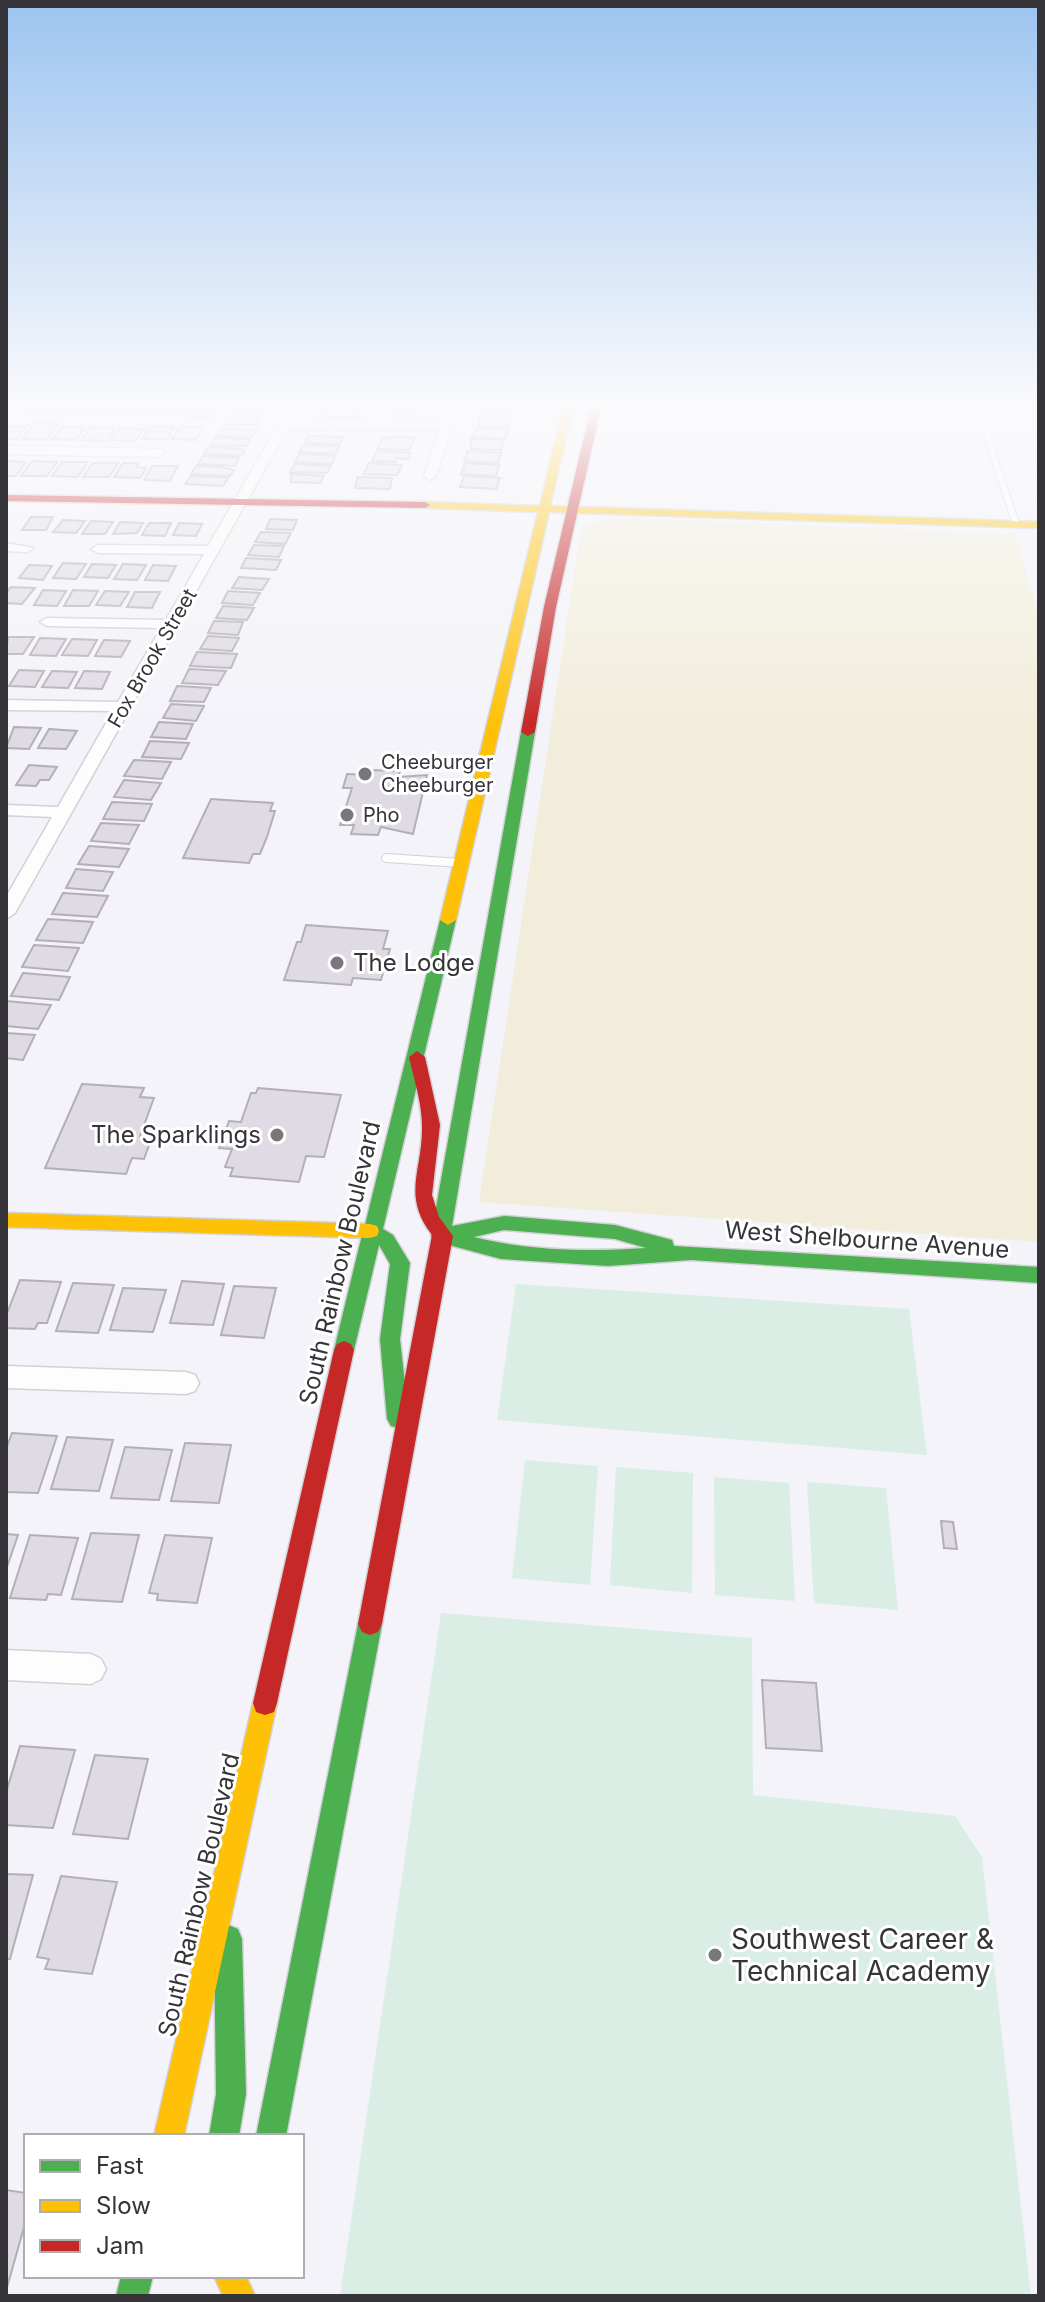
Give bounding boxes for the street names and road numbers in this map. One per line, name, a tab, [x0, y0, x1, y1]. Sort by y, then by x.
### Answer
street label: Fox Brook Street	[103, 584, 202, 732]
street label: South Rainbow Boulevard	[293, 1118, 386, 1408]
street label: West Shelbourne Avenue	[724, 1215, 1010, 1264]
street label: South Rainbow Boulevard	[152, 1750, 245, 2040]

